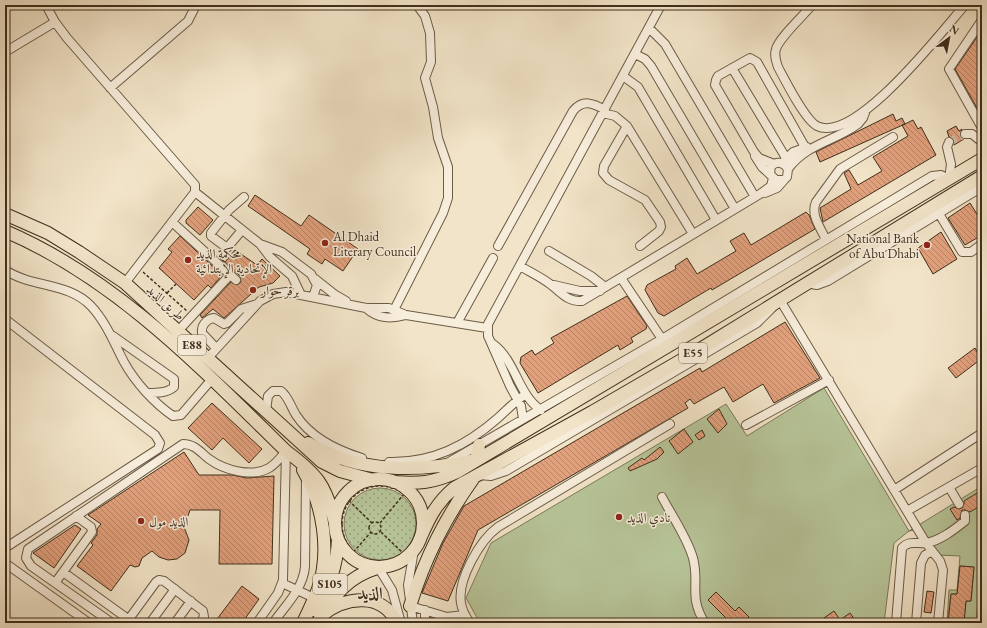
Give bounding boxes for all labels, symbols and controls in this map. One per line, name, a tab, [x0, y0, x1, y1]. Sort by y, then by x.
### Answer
north arrow	[929, 18, 969, 58]
text: N	[947, 21, 962, 38]
place label: Al Dhaid Literary Council	[332, 228, 416, 260]
place label: National Bank of Abu Dhabi	[846, 230, 920, 262]
marker: Al Dhaid Literary Council	[320, 238, 330, 248]
marker: National Bank of Abu Dhabi	[922, 240, 932, 250]
place label: محكمة الذيد الإتحادية الإبتدائية	[196, 245, 272, 279]
marker: محكمة الذيد الإتحادية الإبتدائية	[183, 255, 193, 265]
street label: طريق الذيد	[143, 281, 188, 324]
place label: برقر حوار	[259, 282, 300, 299]
marker: برقر حوار	[248, 285, 258, 295]
road number: E88	[178, 335, 206, 355]
road number: E55	[679, 343, 707, 363]
place label: نادي الذيد	[627, 509, 670, 528]
marker: نادي الذيد	[614, 512, 624, 522]
place label: الذيد مول	[149, 513, 189, 530]
marker: الذيد مول	[136, 516, 146, 526]
road number: S105	[313, 574, 347, 594]
district label: الذيد	[357, 582, 383, 604]

